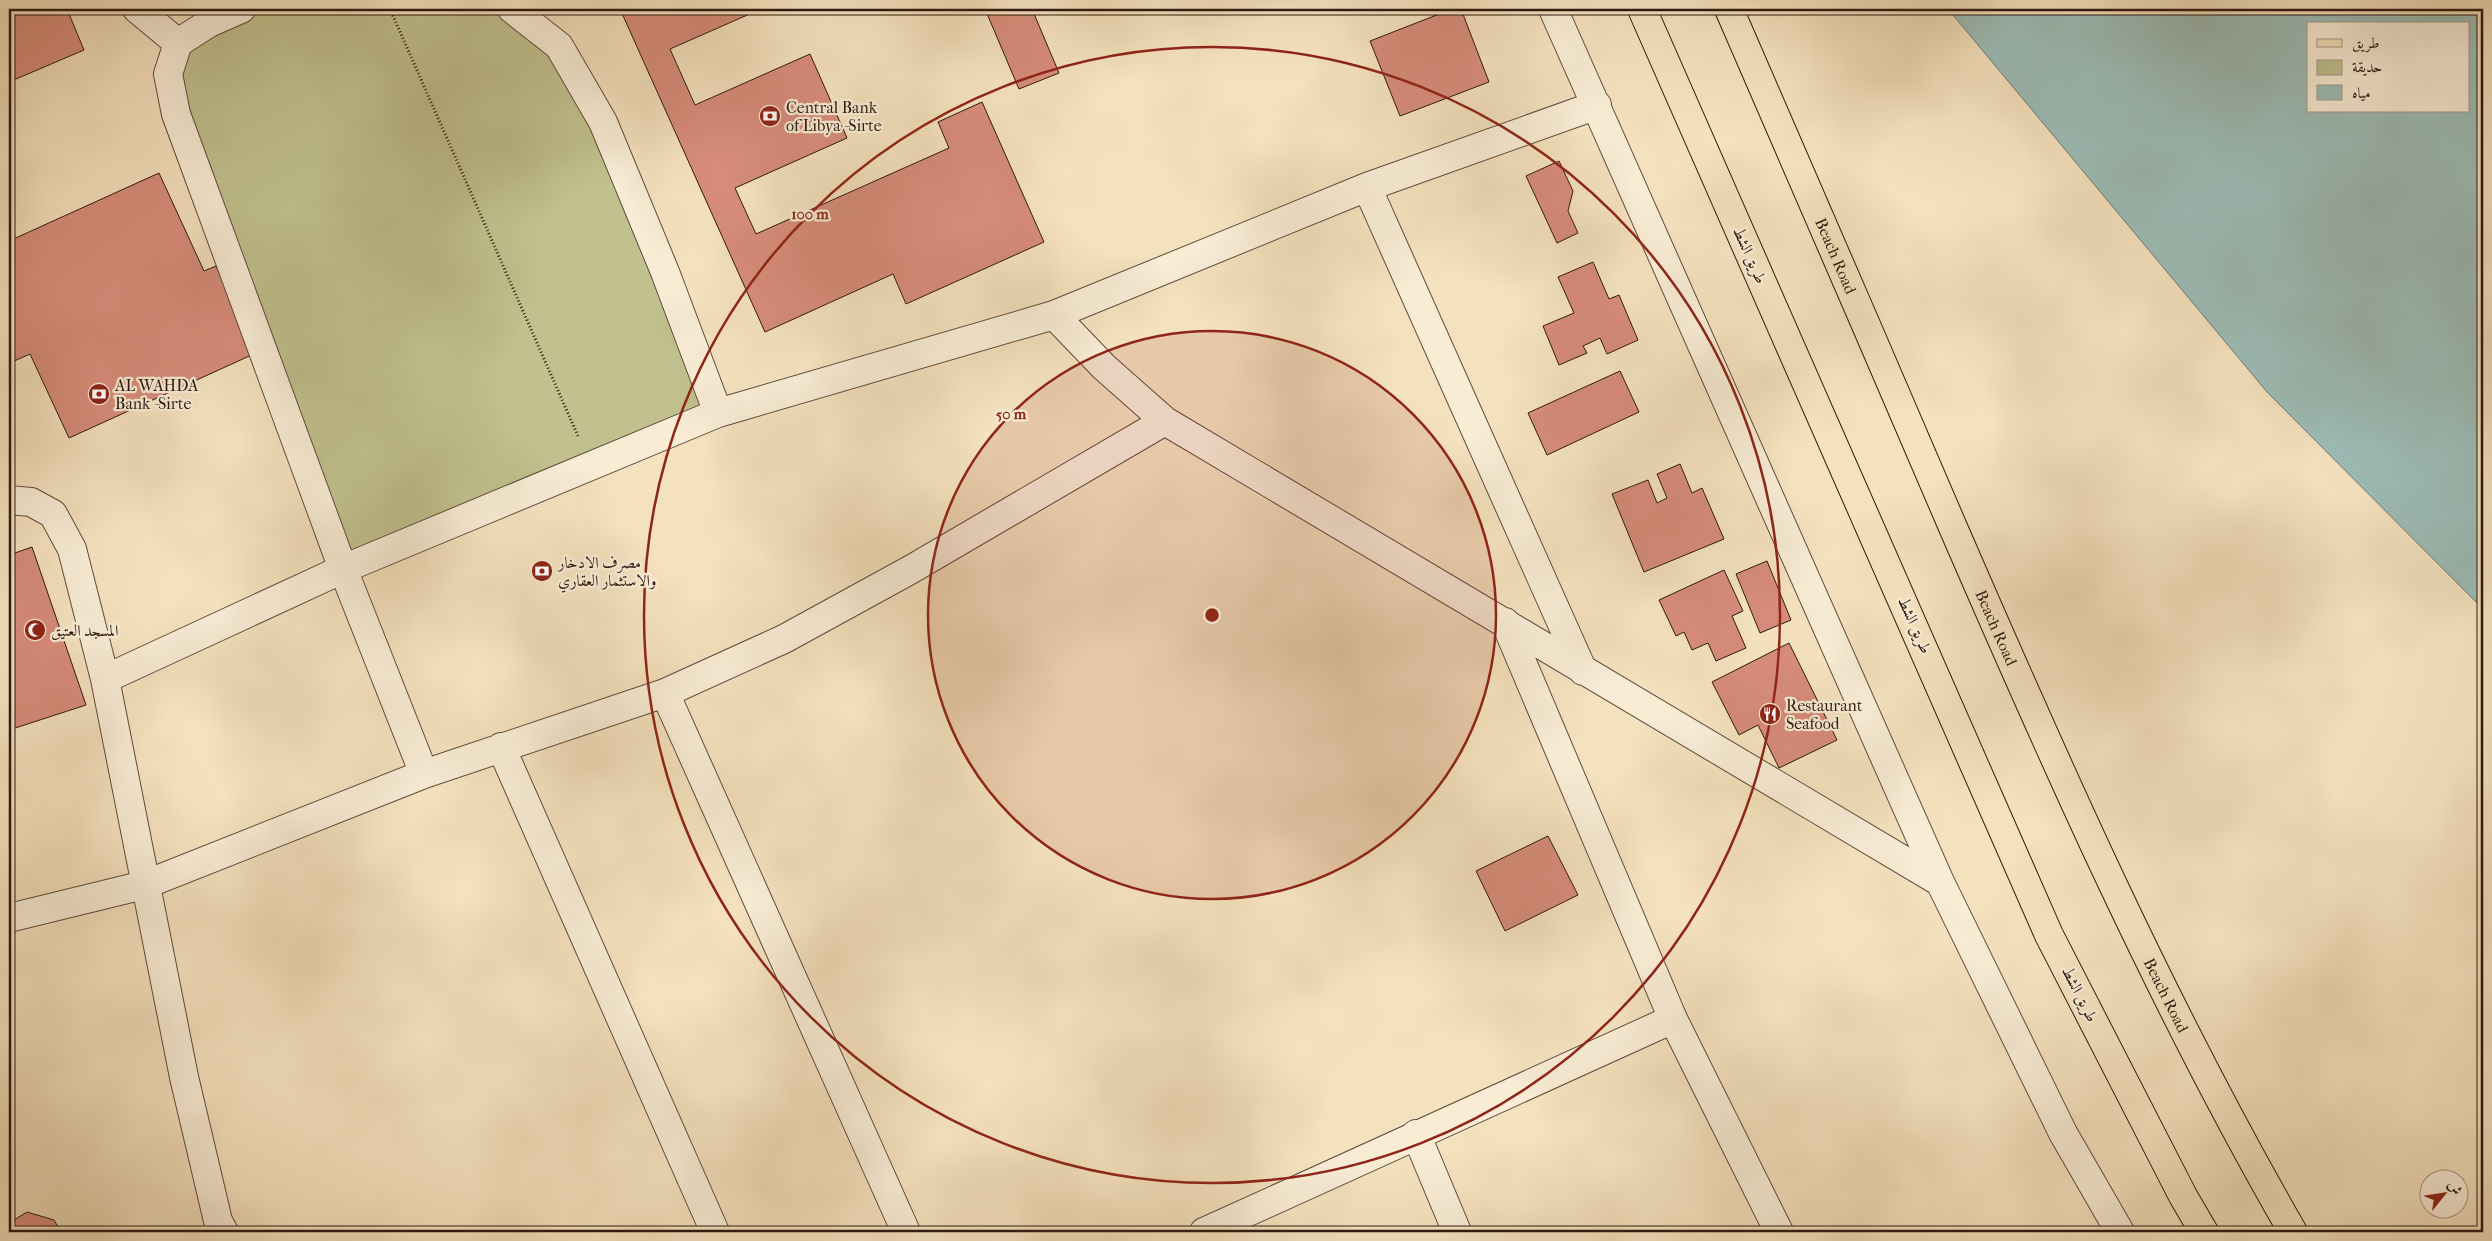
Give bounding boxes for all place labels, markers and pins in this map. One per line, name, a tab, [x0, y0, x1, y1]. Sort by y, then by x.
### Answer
place label: Central Bank of Libya -Sirte	[786, 98, 882, 135]
bank icon: Central Bank of Libya -Sirte	[758, 104, 782, 128]
place label: AL WAHDA Bank -Sirte	[114, 376, 199, 413]
bank icon: AL WAHDA Bank -Sirte	[87, 382, 111, 406]
place label: مصرف الادخار والاستثمار العقاري	[556, 553, 656, 593]
bank icon: مصرف الادخار والاستثمار العقاري	[530, 559, 554, 583]
centre of rings	[1203, 606, 1221, 624]
mosque icon: المسجد العتيق	[23, 618, 47, 642]
place label: المسجد العتيق	[51, 621, 118, 641]
place label: Restaurant Seafood	[1786, 696, 1863, 733]
restaurant icon: Restaurant Seafood	[1758, 702, 1782, 726]

